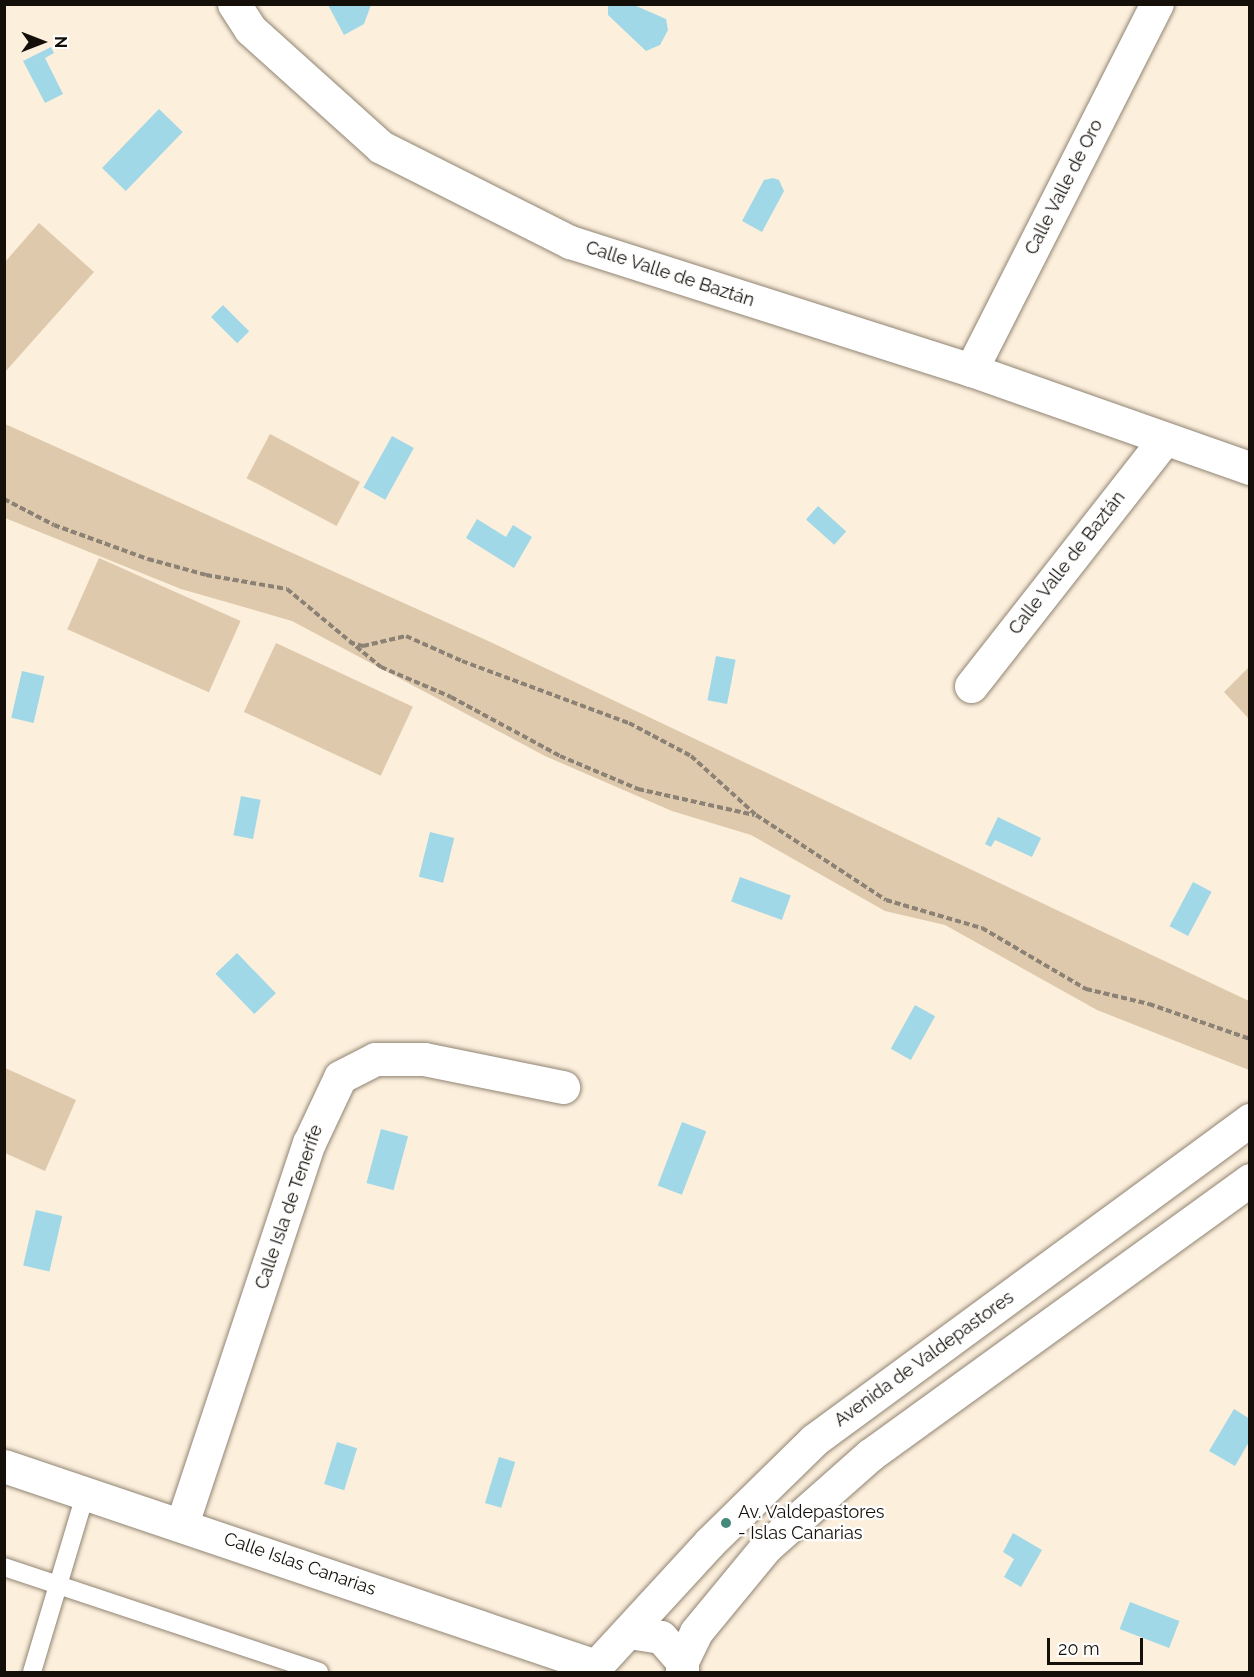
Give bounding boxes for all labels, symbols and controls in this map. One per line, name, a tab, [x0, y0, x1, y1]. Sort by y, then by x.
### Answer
north arrow	[12, 12, 72, 72]
text: N	[51, 36, 70, 48]
street label: Calle Valle de Oro	[1020, 115, 1108, 259]
street label: Calle Valle de Baztán	[583, 236, 757, 312]
street label: Calle Valle de Baztán	[1004, 487, 1130, 639]
street label: Calle Isla de Tenerife	[251, 1122, 327, 1292]
street label: Avenida de Valdepastores	[830, 1286, 1018, 1432]
place label: Av. Valdepastores - Islas Canarias	[738, 1502, 885, 1544]
marker: Av. Valdepastores - Islas Canarias	[719, 1516, 733, 1530]
street label: Calle Islas Canarias	[221, 1528, 379, 1600]
scale bar	[1050, 1626, 1146, 1664]
text: 20 m	[1058, 1638, 1100, 1659]

